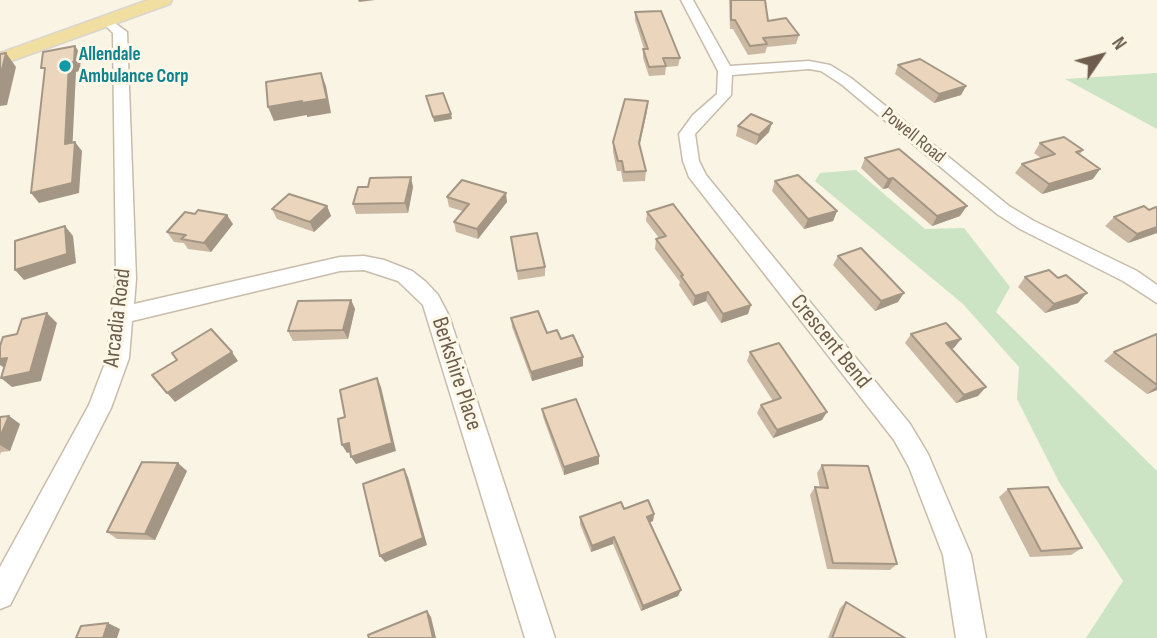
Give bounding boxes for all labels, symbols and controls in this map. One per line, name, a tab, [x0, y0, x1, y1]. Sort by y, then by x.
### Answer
north arrow	[1066, 21, 1136, 91]
text: N	[1106, 33, 1131, 54]
place label: Allendale Ambulance Corp	[79, 44, 189, 88]
marker: Allendale Ambulance Corp	[57, 58, 73, 74]
street label: Powell Road	[876, 103, 950, 169]
street label: Arcadia Road	[98, 267, 138, 369]
street label: Crescent Bend	[784, 290, 876, 394]
street label: Berkshire Place	[425, 314, 487, 434]

